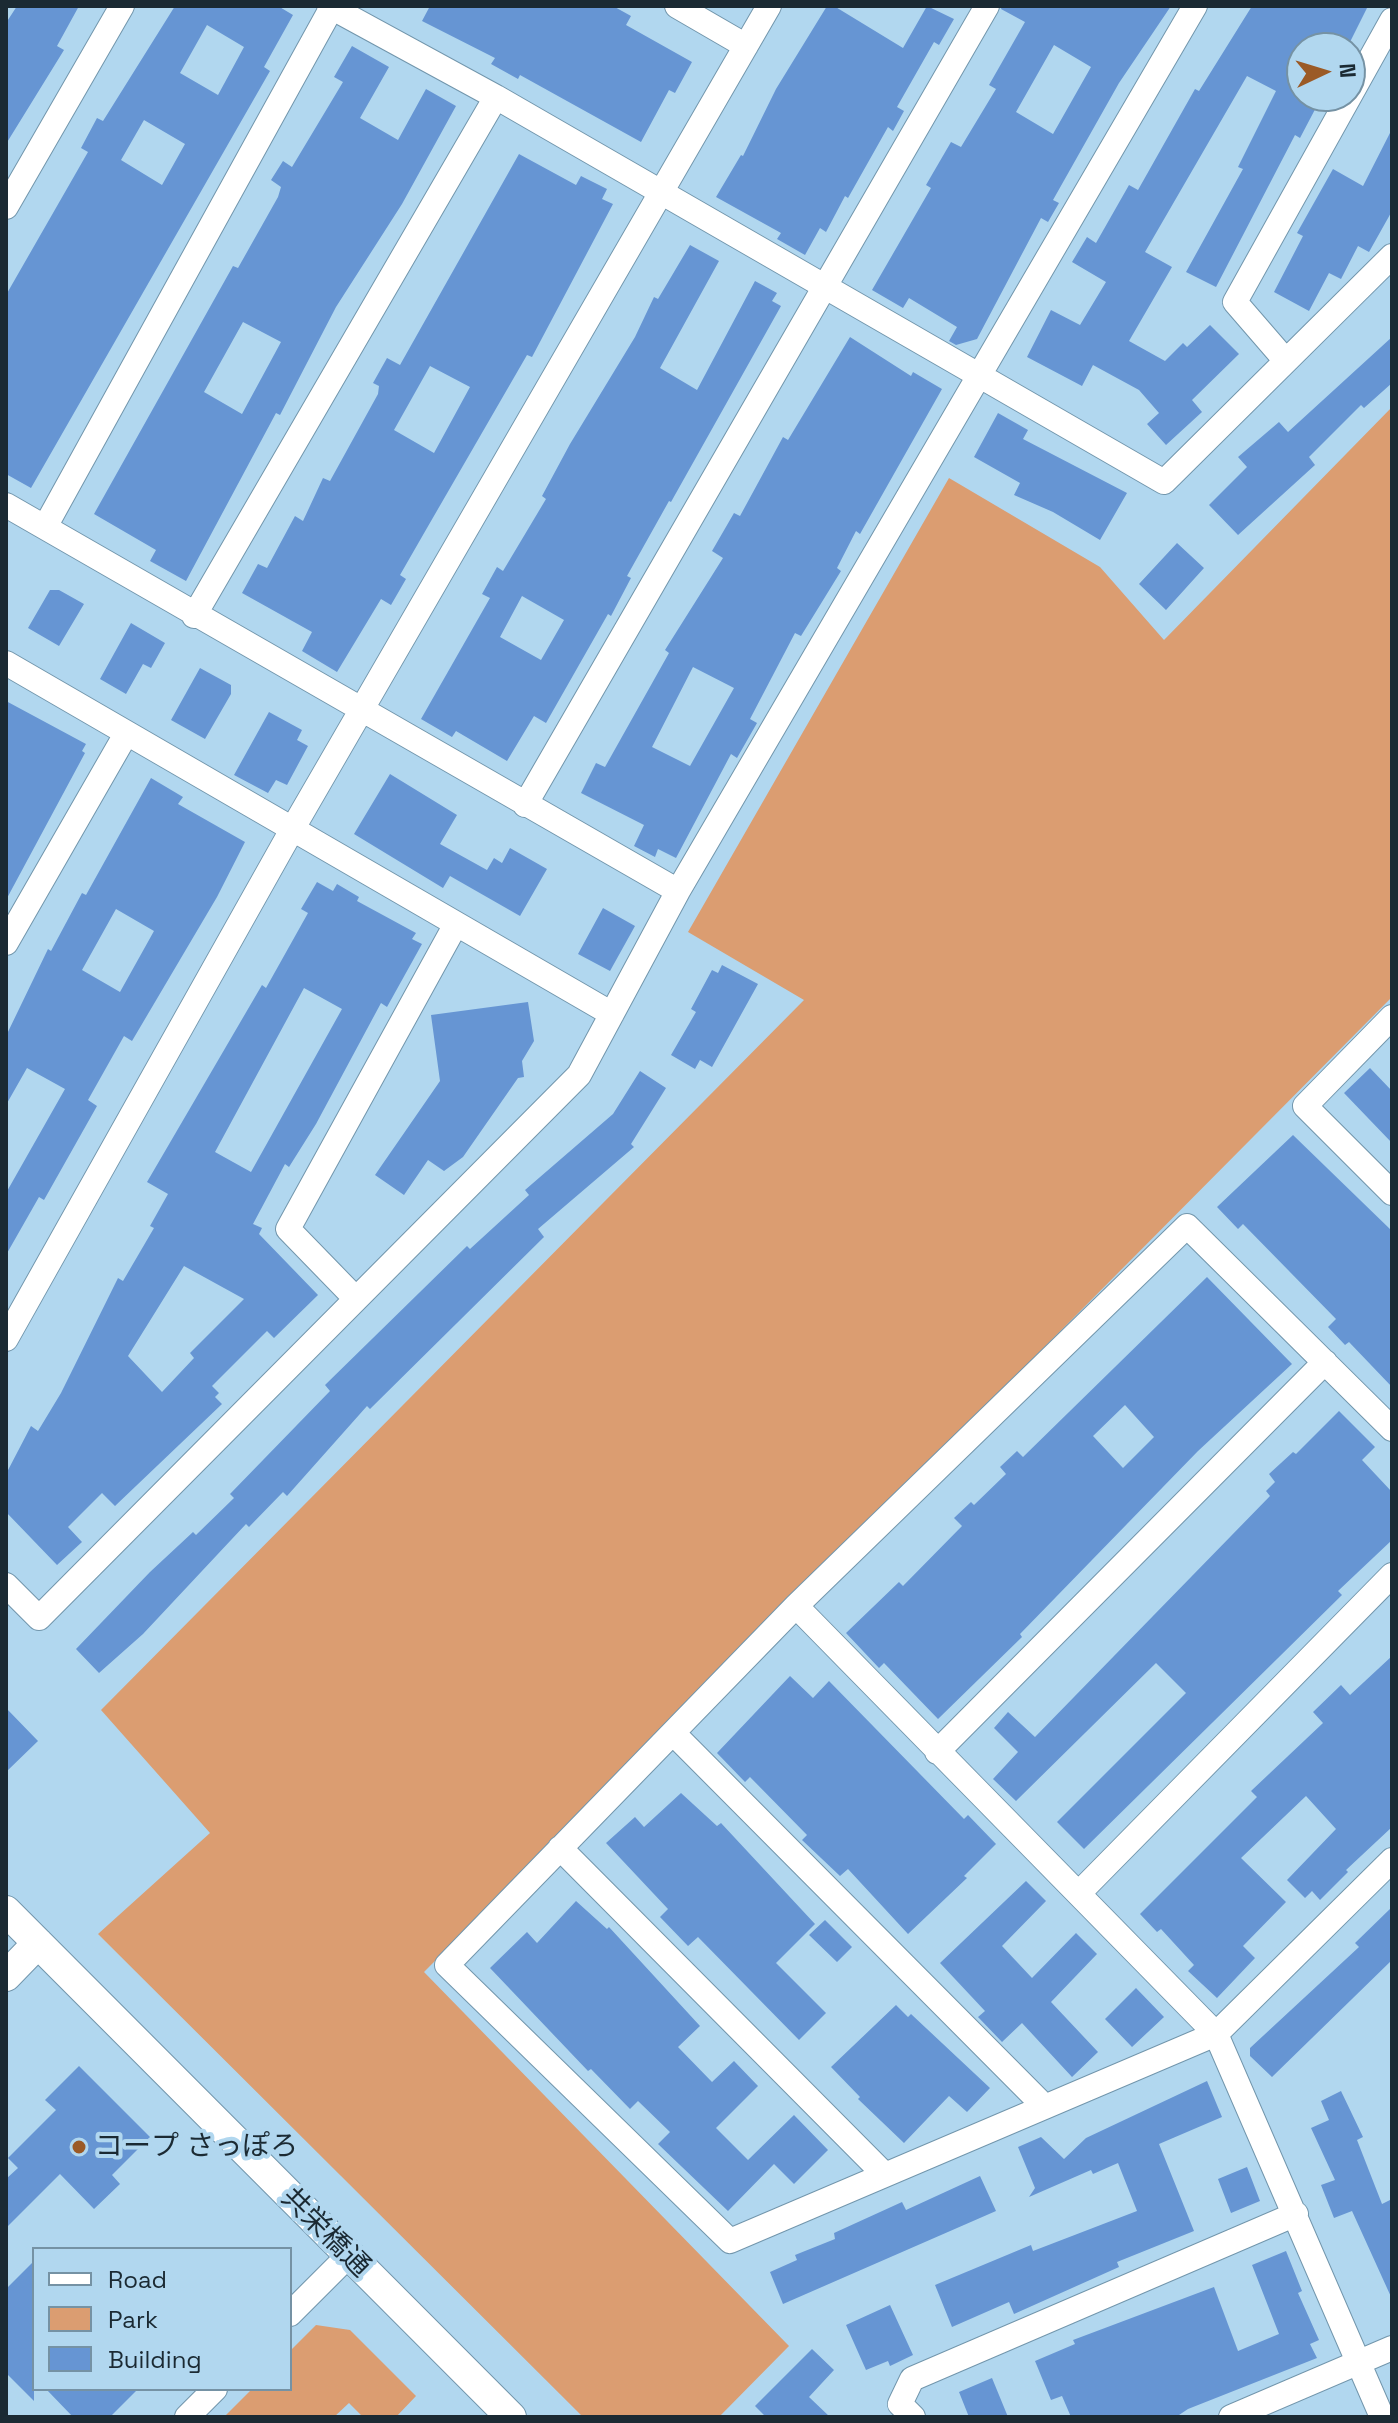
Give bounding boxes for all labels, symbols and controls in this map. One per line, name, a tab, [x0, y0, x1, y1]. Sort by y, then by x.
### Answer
north arrow	[1286, 32, 1366, 112]
text: N	[1333, 62, 1362, 79]
place label: コープ さっぽろ	[95, 2130, 298, 2164]
marker: コープ さっぽろ	[70, 2138, 88, 2156]
street label: 共栄橋通	[274, 2182, 376, 2284]
legend	[32, 2247, 292, 2391]
text: Road	[108, 2264, 167, 2295]
text: Park	[108, 2304, 158, 2335]
text: Building	[108, 2344, 202, 2375]

